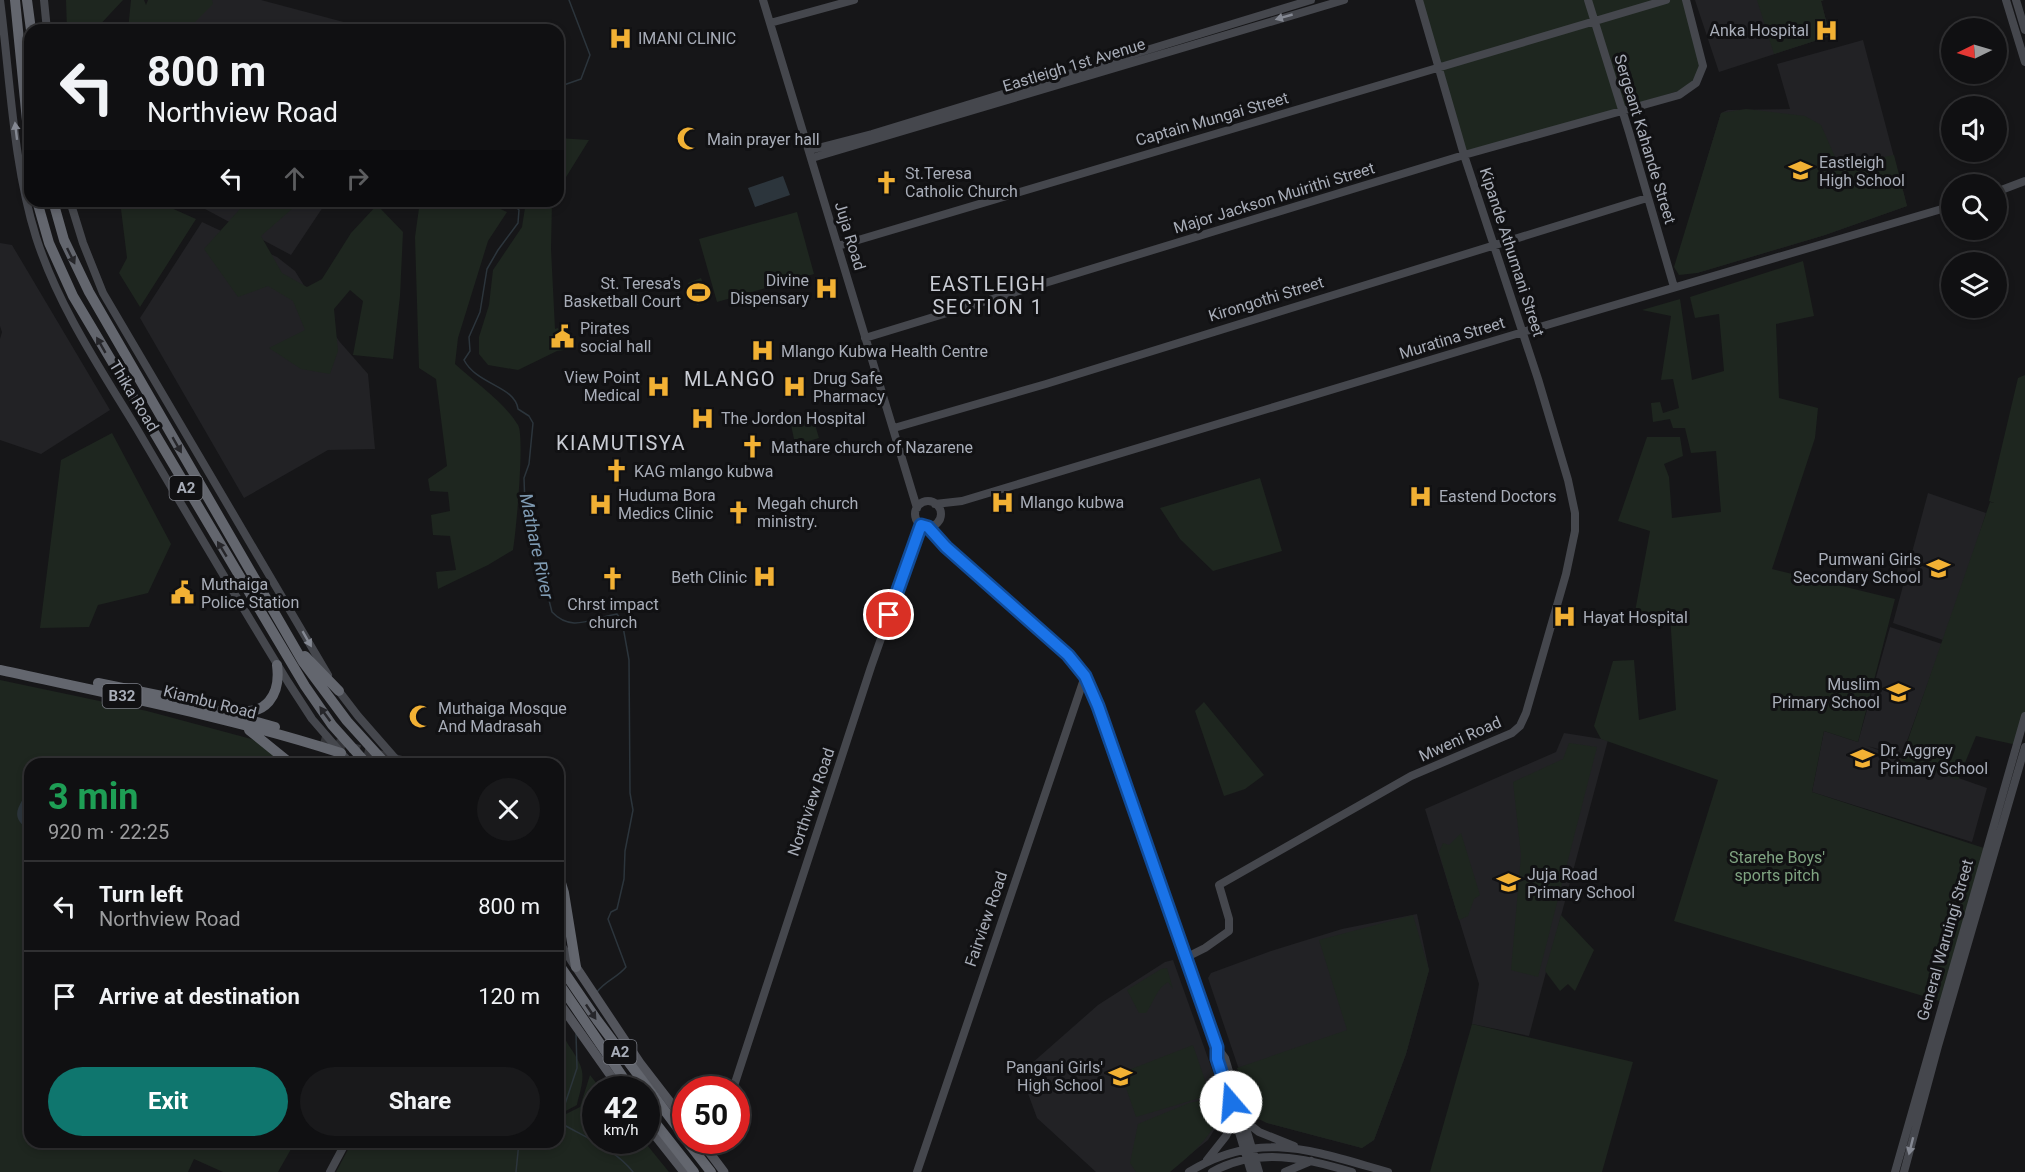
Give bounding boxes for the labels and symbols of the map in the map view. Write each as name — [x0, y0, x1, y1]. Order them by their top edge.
one-way arrow — [1275, 12, 1293, 22]
hospital icon: Anka Hospital — [1814, 17, 1840, 43]
north arrow — [1941, 18, 2007, 84]
place label: Anka Hospital — [1709, 21, 1809, 40]
hospital icon: IMANI CLINIC — [607, 25, 633, 51]
place label: IMANI CLINIC — [638, 29, 736, 48]
street label: Eastleigh 1st Avenue — [1000, 34, 1148, 96]
street label: Sergeant Kahande Street — [1610, 52, 1680, 226]
street label: Captain Mungai Street — [1133, 88, 1291, 150]
one-way arrow — [11, 121, 21, 140]
mosque icon: Main prayer hall — [676, 126, 702, 152]
place label: Main prayer hall — [707, 130, 820, 149]
place label: Eastleigh High School — [1819, 153, 1905, 190]
street label: Major Jackson Muirithi Street — [1171, 158, 1377, 238]
school or university icon: Eastleigh High School — [1788, 158, 1814, 184]
place label: St.Teresa Catholic Church — [905, 164, 1018, 201]
street label: Kipande Athumani Street — [1476, 165, 1548, 339]
church icon: St.Teresa Catholic Church — [874, 169, 900, 195]
street label: Juja Road — [831, 199, 869, 273]
one-way arrow — [67, 248, 76, 265]
place label: Divine Dispensary — [730, 271, 809, 308]
district label: EASTLEIGH SECTION 1 — [929, 272, 1047, 319]
street label: Kirongothi Street — [1206, 272, 1326, 326]
place label: St. Teresa's Basketball Court — [564, 274, 681, 311]
hospital icon: Divine Dispensary — [814, 276, 840, 302]
sports icon: St. Teresa's Basketball Court — [686, 279, 712, 305]
street label: Muratina Street — [1397, 313, 1507, 363]
place label: Pirates social hall — [580, 319, 652, 356]
public building icon: Pirates social hall — [549, 324, 575, 350]
one-way arrow — [96, 336, 106, 353]
hospital icon: Mlango Kubwa Health Centre — [750, 338, 776, 364]
place label: Mlango Kubwa Health Centre — [781, 342, 988, 361]
street label: Thika Road — [105, 357, 163, 435]
district label: MLANGO — [684, 367, 776, 391]
place label: View Point Medical — [564, 368, 640, 405]
place label: Drug Safe Pharmacy — [813, 369, 885, 406]
hospital icon: View Point Medical — [645, 373, 671, 399]
hospital icon: Drug Safe Pharmacy — [782, 374, 808, 400]
hospital icon: The Jordon Hospital — [690, 405, 716, 431]
place label: The Jordon Hospital — [721, 409, 866, 428]
district label: KIAMUTISYA — [556, 431, 686, 455]
church icon: Mathare church of Nazarene — [740, 434, 766, 460]
one-way arrow — [171, 437, 182, 453]
place label: Mathare church of Nazarene — [771, 438, 973, 457]
church icon: KAG mlango kubwa — [603, 458, 629, 484]
place label: KAG mlango kubwa — [634, 462, 773, 481]
road number: A2 — [170, 476, 202, 500]
hospital icon: Eastend Doctors — [1408, 483, 1434, 509]
place label: Huduma Bora Medics Clinic — [618, 486, 716, 523]
place label: Eastend Doctors — [1439, 487, 1556, 506]
hospital icon: Mlango kubwa — [989, 489, 1015, 515]
water label: Mathare River — [516, 491, 559, 602]
hospital icon: Huduma Bora Medics Clinic — [587, 491, 613, 517]
place label: Mlango kubwa — [1020, 493, 1124, 512]
place label: Megah church ministry. — [757, 494, 858, 531]
church icon: Megah church ministry. — [726, 499, 752, 525]
one-way arrow — [217, 541, 228, 557]
place label: Pumwani Girls Secondary School — [1793, 550, 1921, 587]
school or university icon: Pumwani Girls Secondary School — [1926, 555, 1952, 581]
hospital icon: Beth Clinic — [752, 564, 778, 590]
church icon: Chrst impact church — [600, 566, 626, 592]
place label: Beth Clinic — [671, 568, 747, 587]
place label: Muthaiga Police Station — [201, 575, 299, 612]
public building icon: Muthaiga Police Station — [170, 580, 196, 606]
pin — [863, 589, 914, 640]
place label: Chrst impact church — [567, 595, 659, 632]
hospital icon: Hayat Hospital — [1552, 604, 1578, 630]
place label: Hayat Hospital — [1583, 608, 1688, 627]
one-way arrow — [301, 631, 312, 647]
place label: Muslim Primary School — [1772, 675, 1880, 712]
school or university icon: Muslim Primary School — [1885, 680, 1911, 706]
street label: Kiambu Road — [162, 681, 258, 723]
road number: B32 — [102, 684, 142, 708]
place label: Muthaiga Mosque And Madrasah — [438, 699, 567, 736]
mosque icon: Muthaiga Mosque And Madrasah — [407, 704, 433, 730]
one-way arrow — [319, 707, 331, 723]
street label: Mweni Road — [1416, 712, 1504, 766]
place label: Dr. Aggrey Primary School — [1880, 741, 1988, 778]
street label: Northview Road — [784, 745, 838, 859]
school or university icon: Dr. Aggrey Primary School — [1849, 746, 1875, 772]
park label: Starehe Boys' sports pitch — [1729, 848, 1825, 885]
street label: General Waruingi Street — [1913, 857, 1977, 1023]
place label: Juja Road Primary School — [1527, 865, 1635, 902]
street label: Fairview Road — [961, 869, 1011, 969]
school or university icon: Juja Road Primary School — [1496, 870, 1522, 896]
one-way arrow — [585, 1003, 597, 1019]
road number: A2 — [604, 1040, 636, 1064]
place label: Pangani Girls' High School — [1006, 1058, 1103, 1095]
school or university icon: Pangani Girls' High School — [1108, 1063, 1134, 1089]
position arrow — [1199, 1070, 1263, 1134]
speed limit sign: 50 — [672, 1076, 750, 1154]
one-way arrow — [1905, 1137, 1915, 1155]

